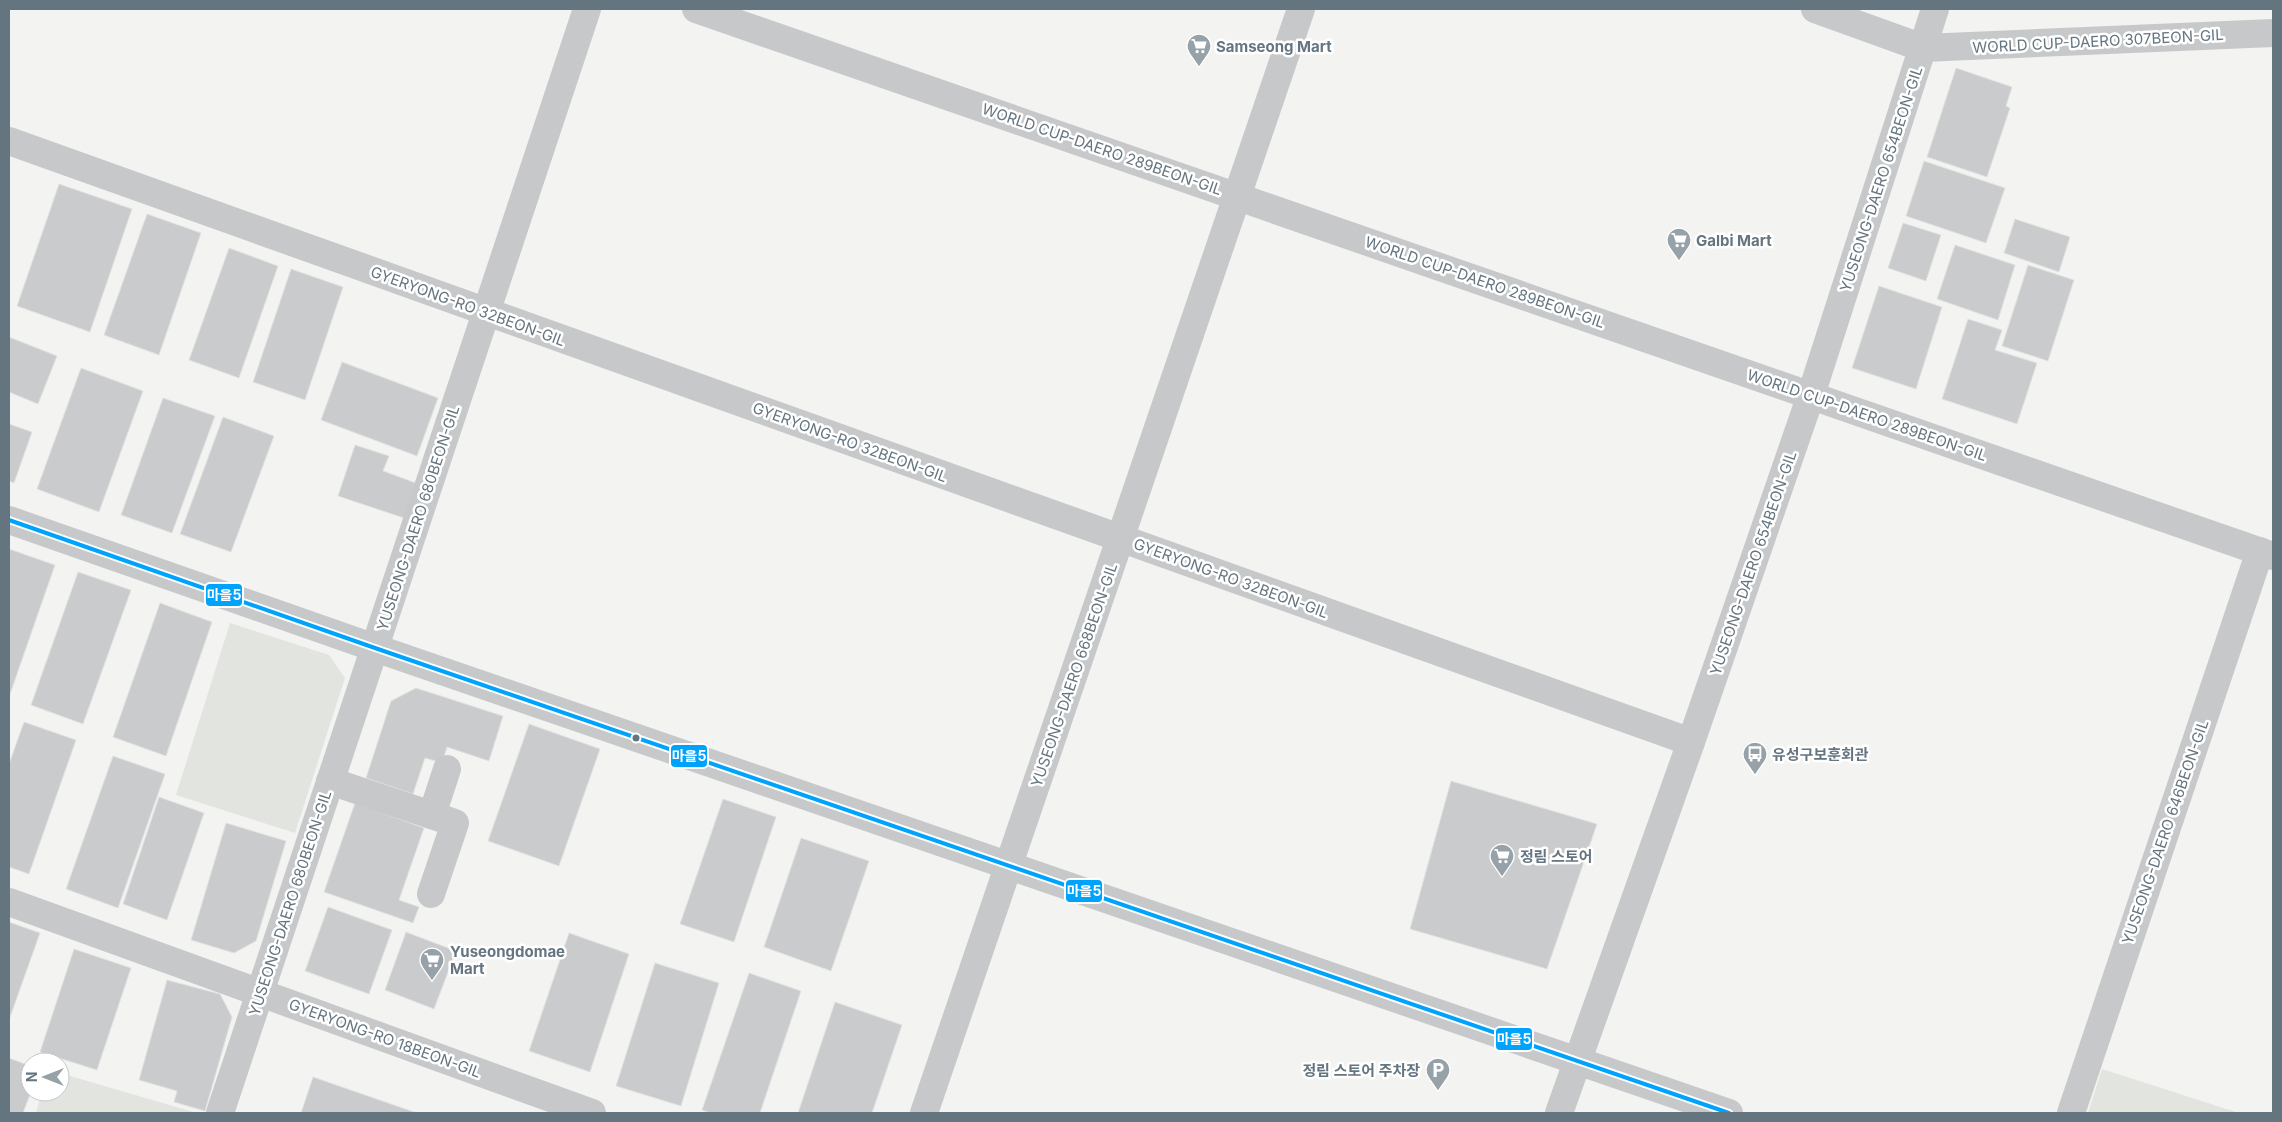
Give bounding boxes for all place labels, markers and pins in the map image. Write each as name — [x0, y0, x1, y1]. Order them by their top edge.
supermarket icon: Samseong Mart — [1186, 33, 1212, 67]
place label: Samseong Mart — [1216, 37, 1332, 56]
supermarket icon: Galbi Mart — [1666, 227, 1692, 261]
place label: Galbi Mart — [1696, 231, 1772, 250]
unlabelled marker — [631, 733, 641, 743]
bus stop icon: 유성구보훈회관 — [1742, 741, 1768, 775]
place label: 유성구보훈회관 — [1772, 745, 1869, 764]
supermarket icon: 정림 스토어 — [1489, 843, 1515, 877]
place label: 정림 스토어 — [1520, 847, 1593, 866]
place label: Yuseongdomae Mart — [450, 942, 565, 978]
supermarket icon: Yuseongdomae Mart — [419, 947, 445, 981]
parking icon: 정림 스토어 주차장 — [1425, 1057, 1451, 1091]
place label: 정림 스토어 주차장 — [1302, 1061, 1420, 1080]

